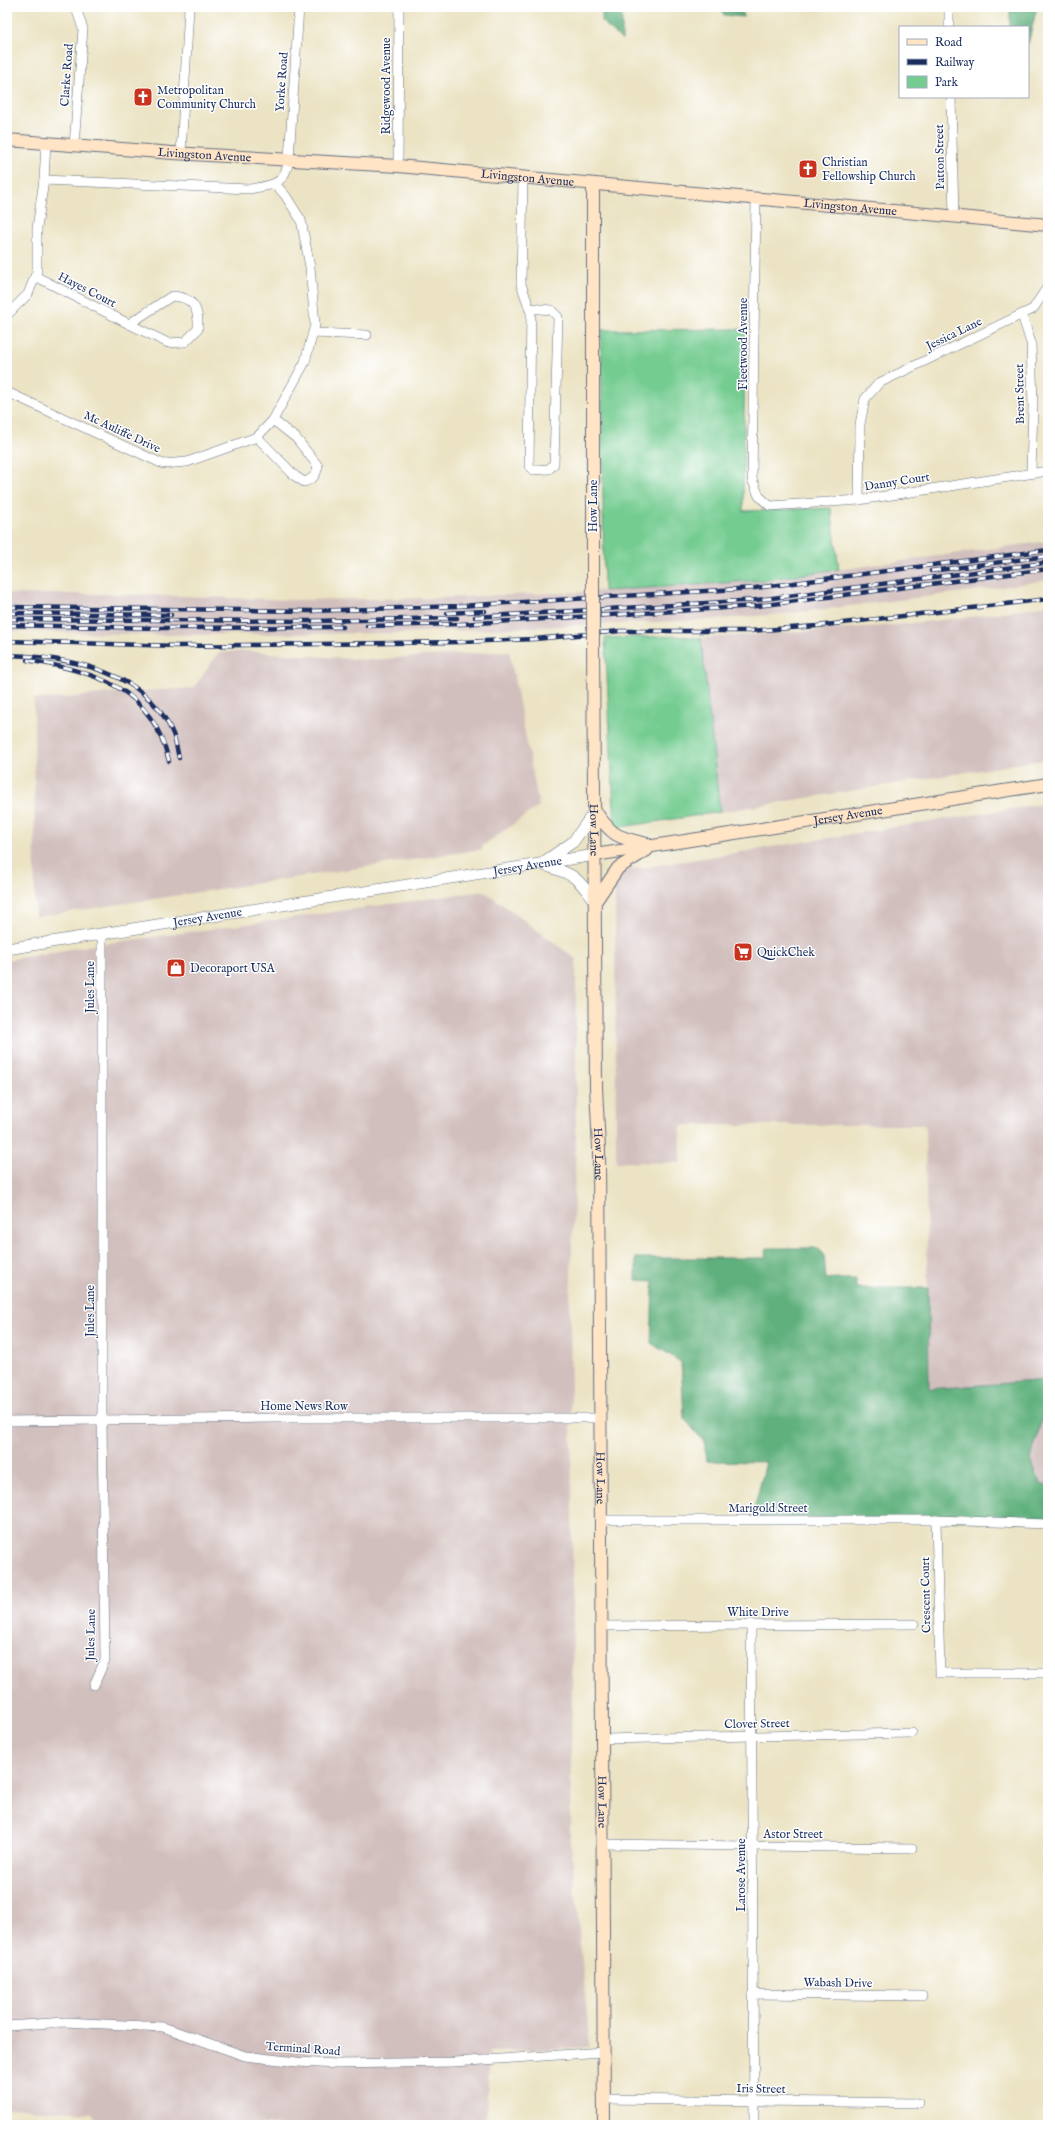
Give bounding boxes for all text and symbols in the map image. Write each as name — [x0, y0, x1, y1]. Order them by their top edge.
legend — [899, 26, 1029, 98]
text: Road — [935, 35, 963, 50]
street label: Ridgewood Avenue — [379, 37, 394, 135]
street label: Clarke Road — [57, 42, 77, 107]
street label: Yorke Road — [272, 51, 292, 112]
text: Railway — [935, 55, 974, 70]
text: Park — [935, 75, 958, 90]
place label: Metropolitan Community Church — [157, 83, 257, 112]
church icon: Metropolitan Community Church — [132, 86, 154, 108]
street label: Patton Street — [932, 124, 948, 190]
street label: Livingston Avenue — [157, 144, 252, 165]
place label: Christian Fellowship Church — [822, 155, 916, 185]
church icon: Christian Fellowship Church — [797, 158, 819, 180]
street label: Livingston Avenue — [480, 166, 575, 190]
street label: Livingston Avenue — [803, 195, 898, 219]
street label: Hayes Court — [55, 269, 119, 311]
street label: Fleetwood Avenue — [736, 297, 751, 390]
street label: Jessica Lane — [922, 314, 985, 356]
street label: Brent Street — [1012, 363, 1028, 425]
street label: Mc Auliffe Drive — [81, 408, 163, 457]
street label: Danny Court — [863, 469, 931, 495]
street label: How Lane — [586, 479, 601, 532]
street label: Jersey Avenue — [810, 802, 884, 829]
street label: How Lane — [587, 804, 602, 857]
street label: Jersey Avenue — [490, 853, 563, 880]
street label: Jersey Avenue — [170, 904, 243, 931]
supermarket icon: QuickChek — [732, 941, 754, 963]
place label: QuickChek — [757, 945, 815, 960]
shop icon: Decoraport USA — [165, 957, 187, 979]
street label: Jules Lane — [83, 961, 99, 1015]
place label: Decoraport USA — [190, 961, 276, 977]
street label: How Lane — [590, 1127, 607, 1181]
street label: Jules Lane — [83, 1285, 99, 1339]
street label: Home News Row — [260, 1399, 349, 1414]
street label: How Lane — [593, 1452, 608, 1505]
street label: Marigold Street — [728, 1501, 808, 1516]
street label: Crescent Court — [918, 1557, 934, 1633]
street label: White Drive — [727, 1605, 789, 1620]
street label: Jules Lane — [83, 1608, 100, 1663]
street label: Clover Street — [724, 1716, 790, 1732]
street label: How Lane — [595, 1776, 610, 1829]
street label: Astor Street — [762, 1827, 823, 1842]
street label: Larose Avenue — [734, 1838, 749, 1912]
street label: Wabash Drive — [804, 1975, 873, 1991]
street label: Terminal Road — [265, 2039, 341, 2059]
street label: Iris Street — [736, 2081, 786, 2097]

